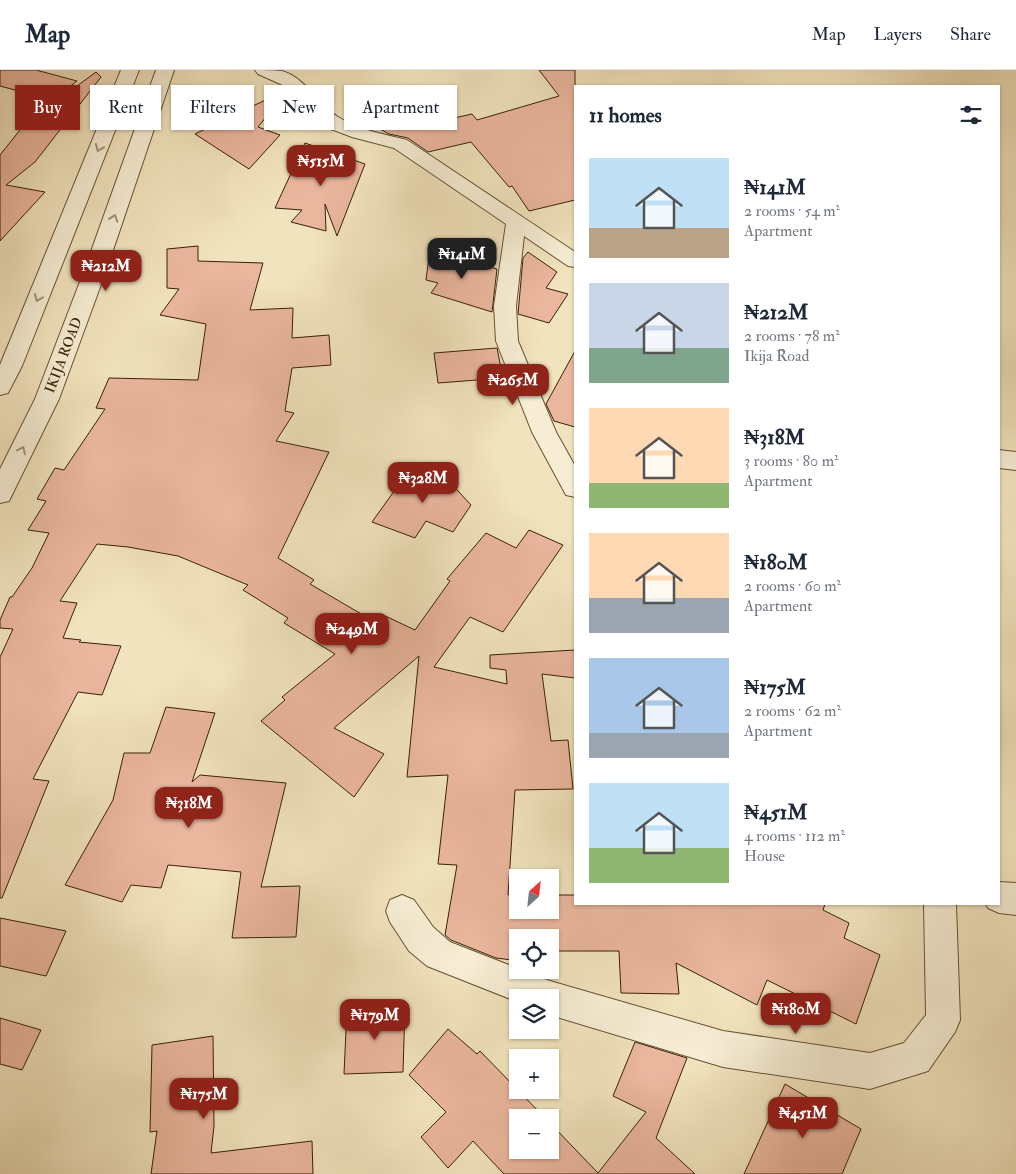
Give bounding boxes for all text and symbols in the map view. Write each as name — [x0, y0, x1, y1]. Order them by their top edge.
text: Map — [25, 19, 70, 50]
text: Map — [812, 23, 846, 46]
text: Layers — [874, 23, 922, 46]
text: Share — [950, 23, 991, 46]
chip: Buy — [15, 85, 80, 130]
chip: Rent — [90, 85, 161, 130]
chip: Filters — [171, 85, 254, 130]
chip: New — [264, 85, 334, 130]
chip: Apartment — [344, 85, 457, 130]
icon: filters — [957, 101, 985, 129]
text: 11 homes — [589, 102, 662, 129]
one-way arrow — [94, 143, 104, 151]
pin: ₦515M — [286, 144, 356, 187]
text: ₦515M — [298, 151, 344, 171]
text: ₦141M — [744, 174, 806, 201]
icon: home — [629, 178, 689, 238]
text: 2 rooms · 54 m² — [744, 201, 840, 221]
one-way arrow — [108, 214, 118, 223]
text: Apartment — [744, 221, 812, 241]
pin: ₦141M — [427, 238, 497, 280]
text: ₦141M — [438, 244, 486, 264]
pin: ₦212M — [71, 250, 141, 292]
text: ₦212M — [82, 256, 130, 276]
one-way arrow — [34, 293, 44, 302]
text: ₦212M — [744, 299, 808, 326]
icon: home — [629, 303, 689, 363]
street label: IKIJA ROAD — [41, 315, 86, 395]
text: 2 rooms · 78 m² — [744, 326, 840, 346]
text: Ikija Road — [744, 346, 809, 366]
pin: ₦265M — [478, 364, 548, 406]
text: ₦265M — [488, 370, 538, 390]
text: ₦318M — [744, 424, 805, 451]
icon: home — [629, 428, 689, 488]
one-way arrow — [15, 446, 26, 455]
text: 3 rooms · 80 m² — [744, 451, 839, 471]
pin: ₦328M — [388, 462, 458, 504]
text: ₦328M — [399, 468, 447, 488]
text: Apartment — [744, 471, 812, 491]
text: ₦180M — [744, 549, 808, 576]
icon: home — [629, 553, 689, 613]
text: 2 rooms · 60 m² — [744, 576, 841, 596]
text: Apartment — [744, 596, 812, 616]
pin: ₦249M — [317, 612, 387, 655]
text: ₦249M — [326, 619, 378, 639]
text: ₦175M — [744, 674, 806, 701]
icon: home — [629, 678, 689, 738]
text: 2 rooms · 62 m² — [744, 701, 841, 721]
text: Apartment — [744, 721, 812, 741]
pin: ₦318M — [154, 786, 224, 829]
text: ₦318M — [166, 793, 212, 813]
text: ₦451M — [744, 799, 808, 826]
icon: home — [629, 803, 689, 863]
text: 4 rooms · 112 m² — [744, 826, 845, 846]
text: House — [744, 846, 785, 866]
north arrow — [509, 869, 559, 919]
map controls — [509, 869, 559, 1159]
button: locate — [509, 929, 559, 979]
button: layers — [509, 989, 559, 1039]
pin: ₦180M — [761, 992, 831, 1035]
pin: ₦179M — [340, 998, 410, 1041]
text: ₦180M — [772, 999, 820, 1019]
text: ₦179M — [351, 1005, 399, 1025]
button: + — [509, 1049, 559, 1099]
pin: ₦175M — [169, 1078, 239, 1120]
text: ₦175M — [180, 1084, 228, 1104]
pin: ₦451M — [768, 1096, 838, 1139]
text: ₦451M — [779, 1103, 827, 1123]
button: − — [509, 1109, 559, 1159]

